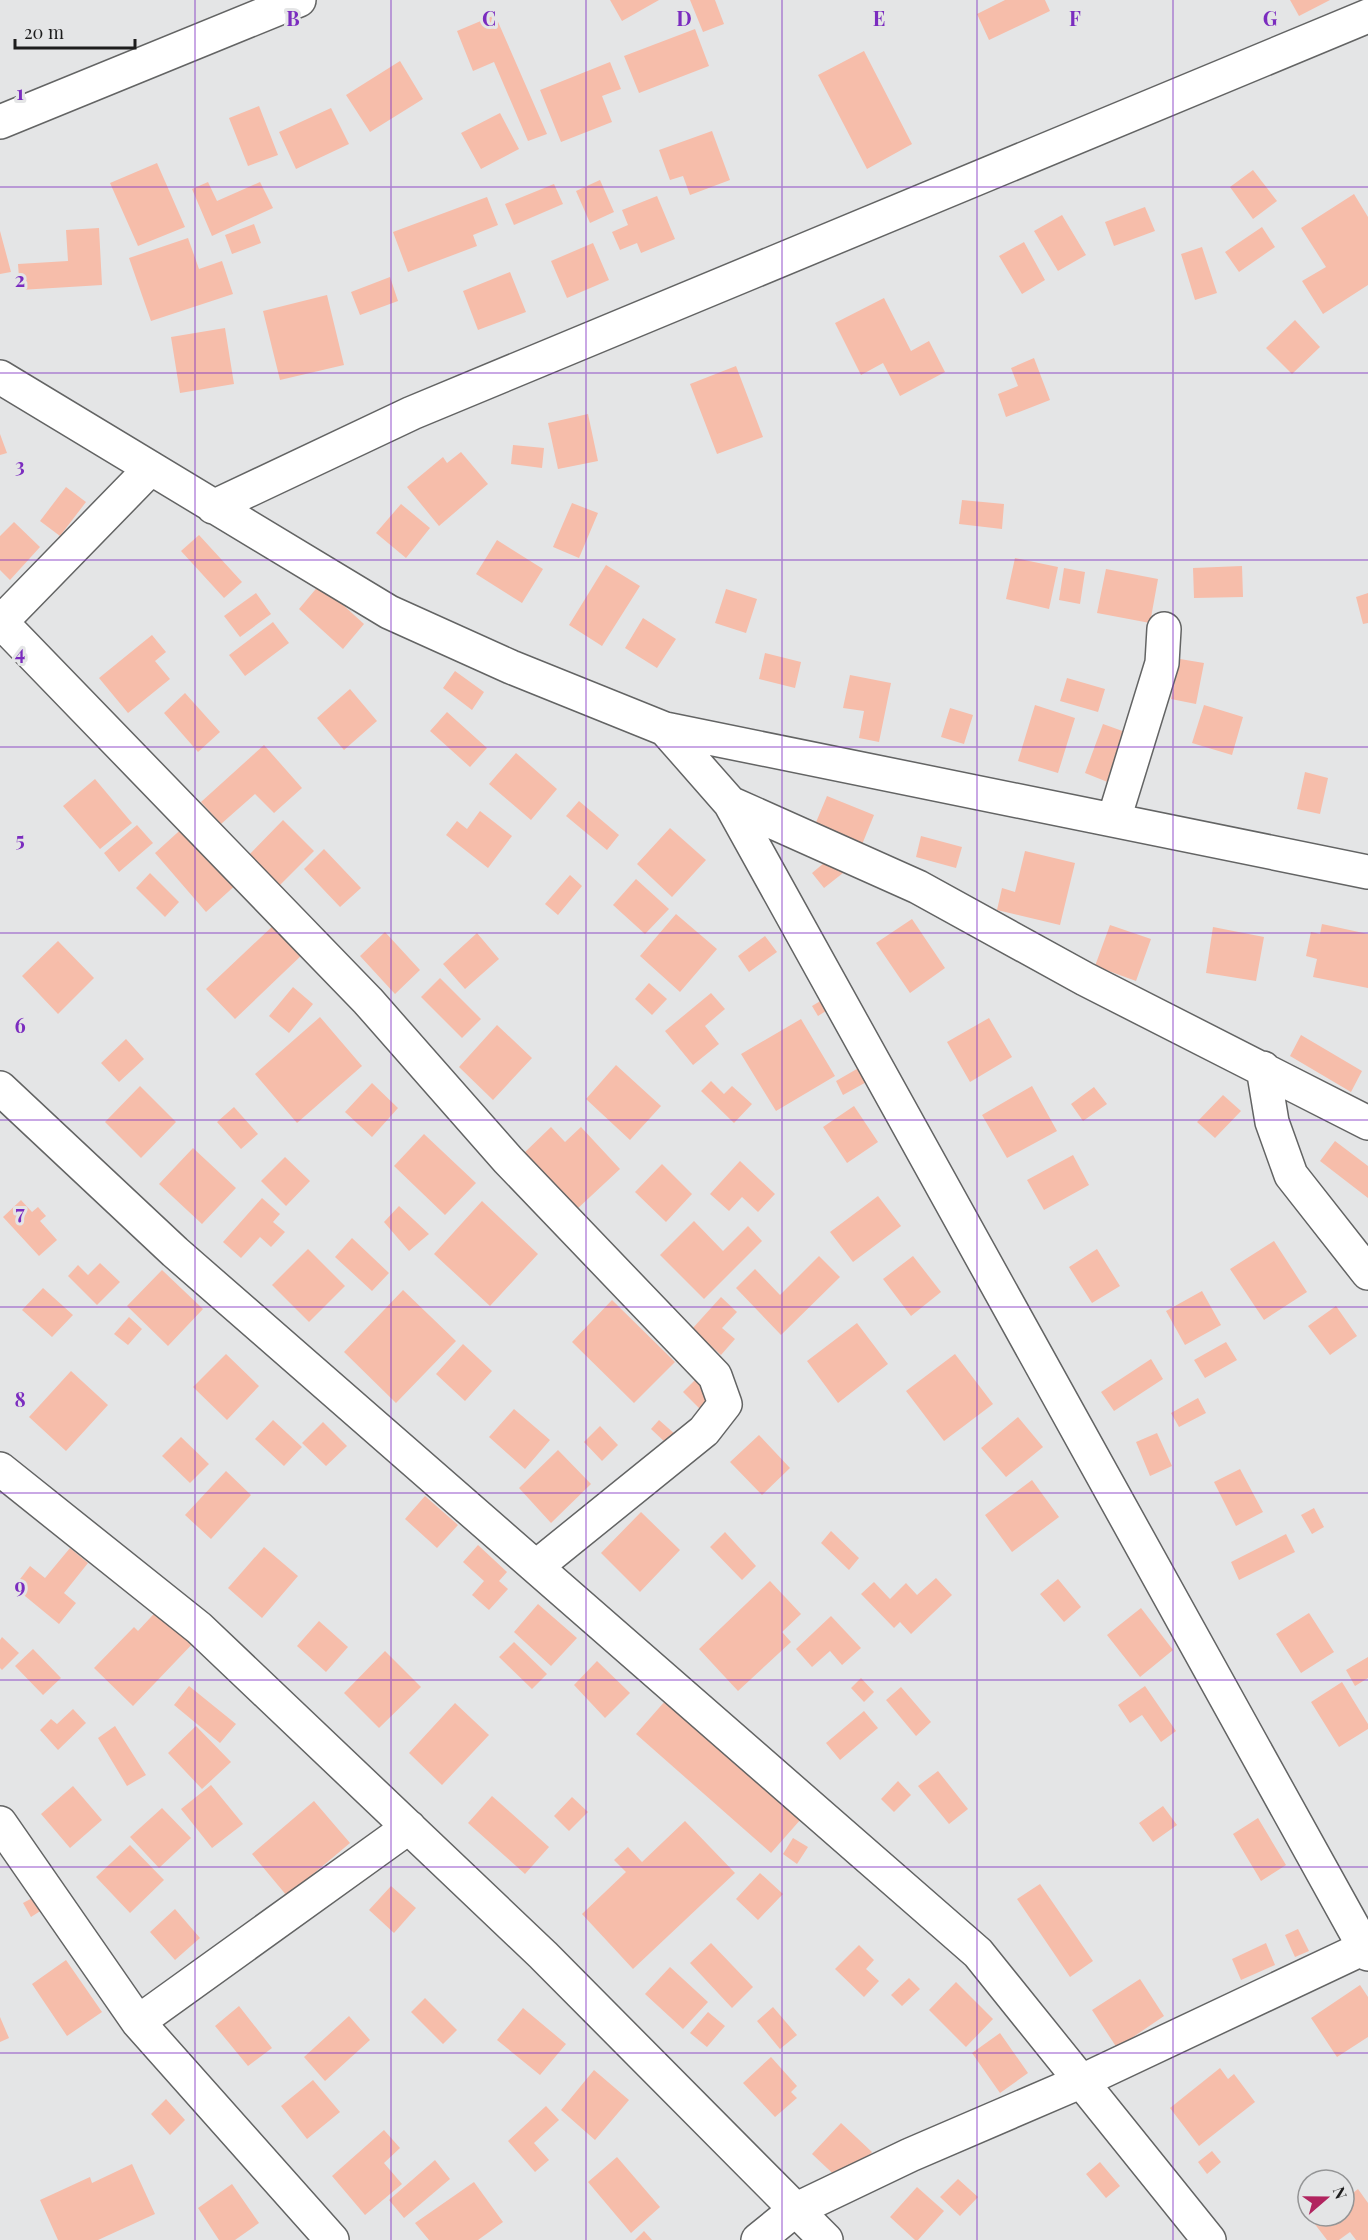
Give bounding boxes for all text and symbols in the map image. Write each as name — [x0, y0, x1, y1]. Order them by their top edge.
text: B — [286, 4, 300, 31]
text: C — [482, 4, 496, 31]
text: D — [676, 4, 692, 31]
text: E — [873, 4, 885, 31]
text: F — [1069, 4, 1081, 31]
text: G — [1263, 4, 1278, 31]
scale bar — [15, 12, 135, 50]
text: 20 m — [24, 20, 64, 44]
text: 1 — [16, 78, 24, 105]
text: 2 — [15, 265, 25, 292]
text: 3 — [15, 451, 25, 478]
text: 4 — [15, 638, 25, 665]
text: 5 — [15, 825, 25, 852]
text: 6 — [14, 1011, 26, 1038]
text: 7 — [15, 1198, 25, 1225]
text: 8 — [14, 1385, 26, 1412]
text: 9 — [14, 1571, 26, 1598]
north arrow — [1296, 2168, 1356, 2228]
text: N — [1329, 2184, 1353, 2202]

